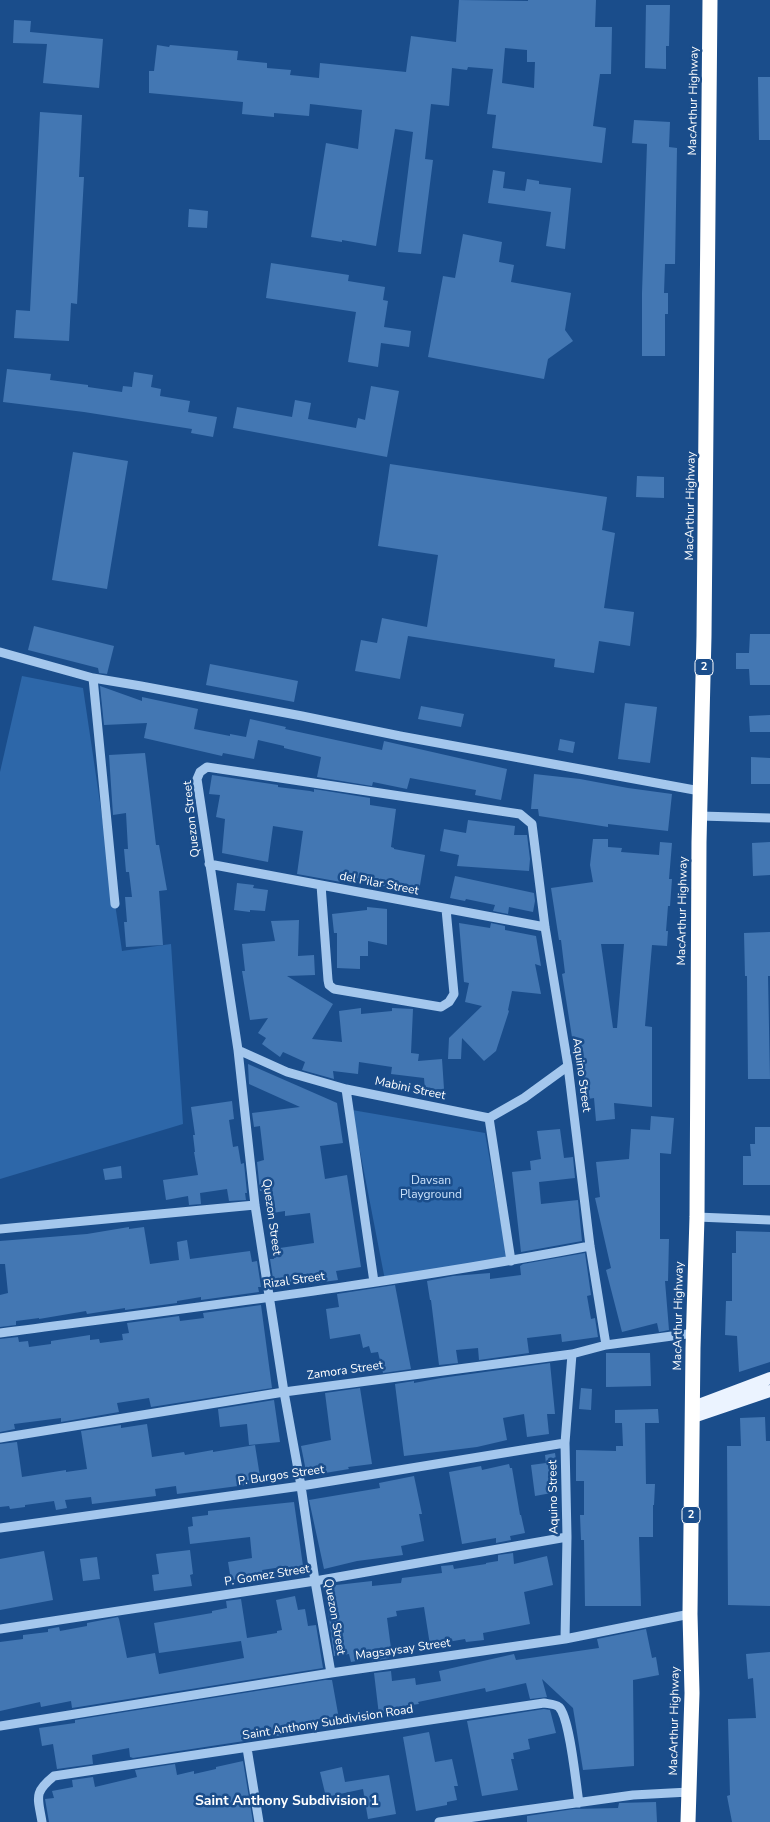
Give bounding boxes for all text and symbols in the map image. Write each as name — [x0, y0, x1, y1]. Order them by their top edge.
street label: MacArthur Highway — [686, 46, 702, 156]
street label: MacArthur Highway — [683, 451, 699, 561]
road number: 2 — [695, 659, 713, 676]
street label: Quezon Street — [181, 780, 203, 858]
street label: MacArthur Highway — [675, 856, 691, 966]
street label: del Pilar Street — [338, 869, 420, 899]
street label: Aquino Street — [569, 1037, 593, 1113]
street label: Mabini Street — [373, 1074, 447, 1104]
park label: Davsan Playground — [400, 1174, 462, 1202]
street label: Quezon Street — [259, 1178, 283, 1256]
street label: MacArthur Highway — [671, 1261, 687, 1371]
street label: Rizal Street — [262, 1270, 326, 1292]
street label: Zamora Street — [306, 1359, 384, 1383]
street label: Aquino Street — [546, 1460, 562, 1534]
street label: P. Burgos Street — [237, 1463, 325, 1489]
road number: 2 — [682, 1506, 700, 1524]
street label: P. Gomez Street — [223, 1562, 311, 1590]
street label: Quezon Street — [320, 1578, 348, 1656]
street label: Magsaysay Street — [355, 1636, 451, 1664]
street label: MacArthur Highway — [667, 1666, 683, 1776]
street label: Saint Anthony Subdivision Road — [242, 1702, 414, 1744]
district label: Saint Anthony Subdivision 1 — [195, 1794, 379, 1810]

